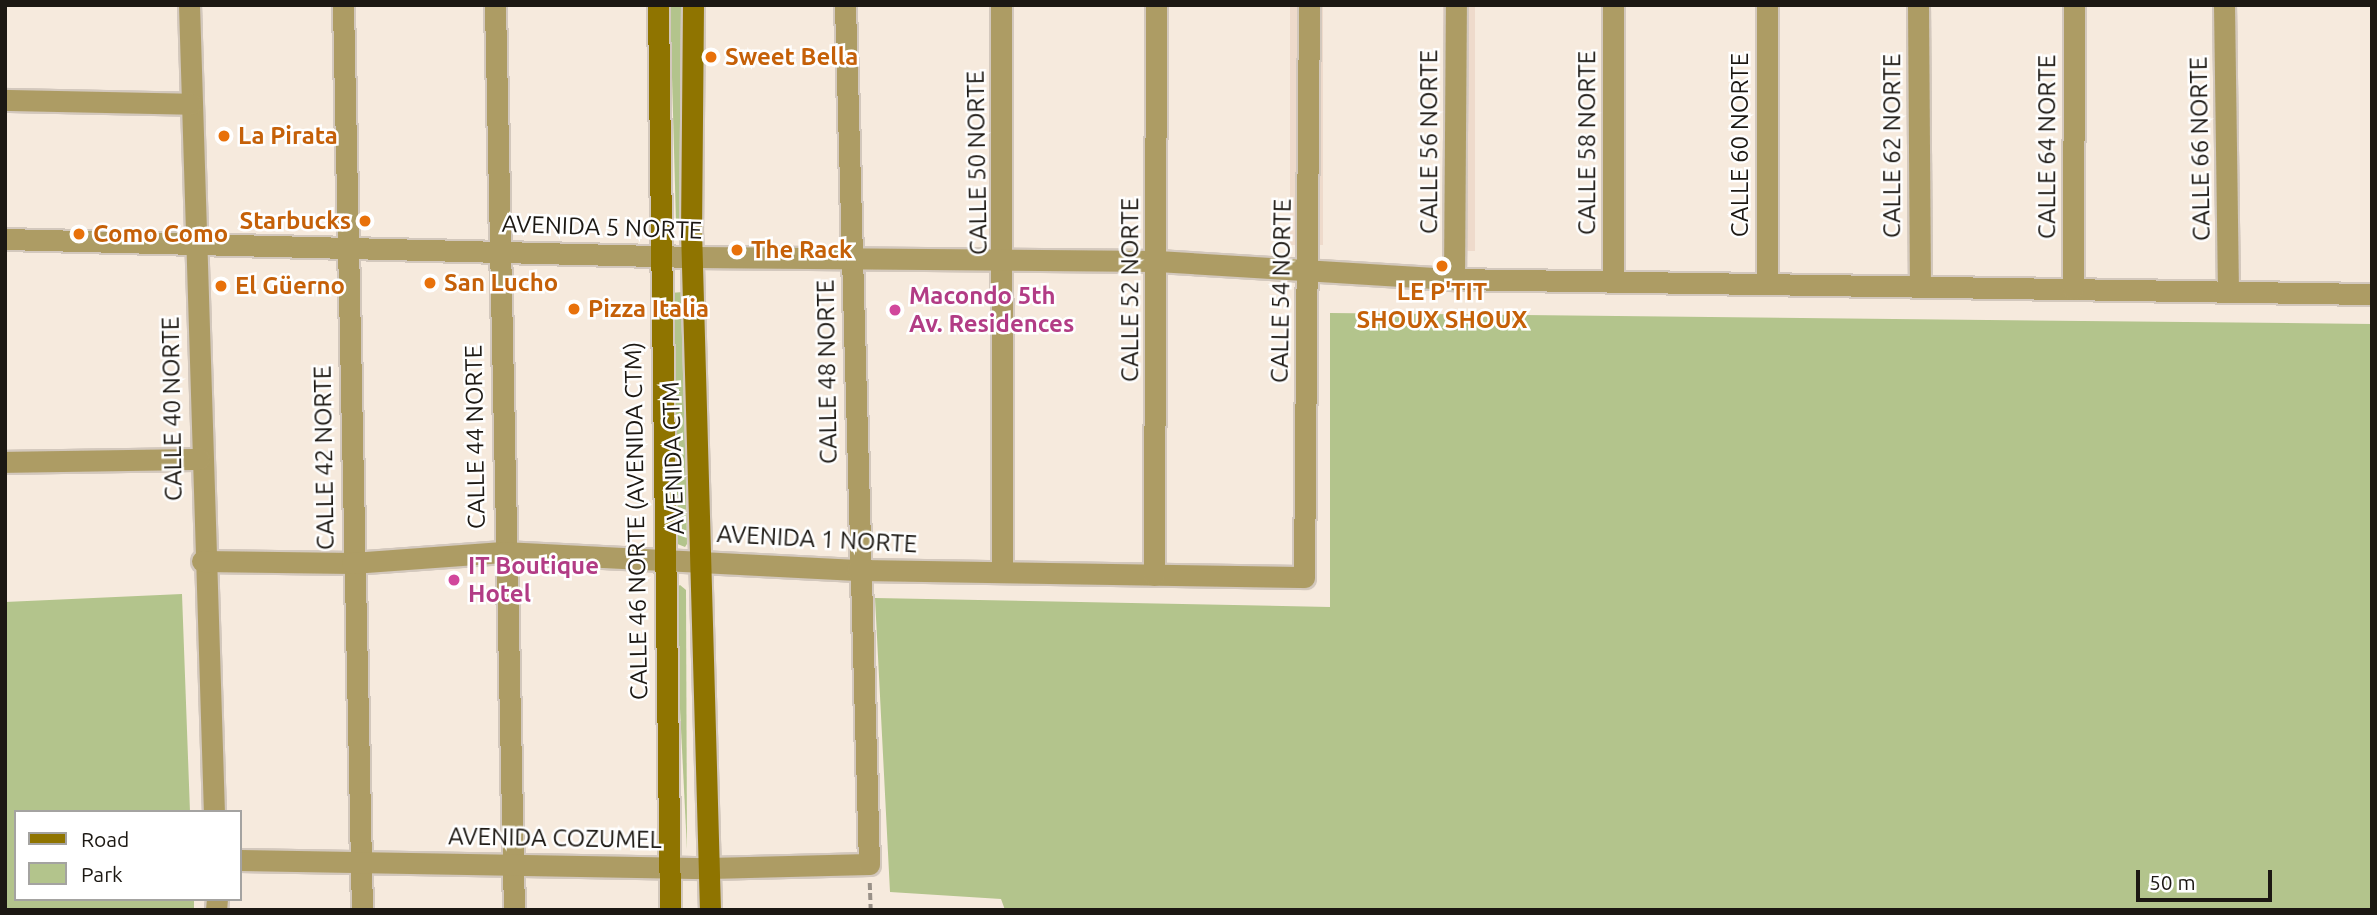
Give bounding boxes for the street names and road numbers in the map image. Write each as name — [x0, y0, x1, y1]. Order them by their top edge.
street label: CALLE 56 NORTE — [1415, 50, 1443, 234]
street label: CALLE 58 NORTE — [1573, 51, 1601, 235]
street label: CALLE 60 NORTE — [1726, 53, 1754, 237]
street label: CALLE 62 NORTE — [1878, 54, 1906, 238]
street label: CALLE 64 NORTE — [2033, 55, 2061, 239]
street label: CALLE 66 NORTE — [2184, 57, 2216, 241]
street label: CALLE 50 NORTE — [961, 71, 993, 255]
street label: CALLE 52 NORTE — [1116, 198, 1144, 382]
street label: CALLE 54 NORTE — [1265, 199, 1297, 383]
street label: AVENIDA 5 NORTE — [501, 209, 703, 245]
street label: CALLE 48 NORTE — [811, 280, 843, 464]
street label: CALLE 40 NORTE — [156, 317, 188, 501]
street label: CALLE 46 NORTE (AVENIDA CTM) — [618, 342, 654, 700]
street label: CALLE 44 NORTE — [459, 345, 491, 529]
street label: CALLE 42 NORTE — [308, 366, 340, 550]
street label: AVENIDA CTM — [656, 381, 690, 535]
street label: AVENIDA 1 NORTE — [716, 519, 918, 559]
street label: AVENIDA COZUMEL — [448, 822, 662, 854]

